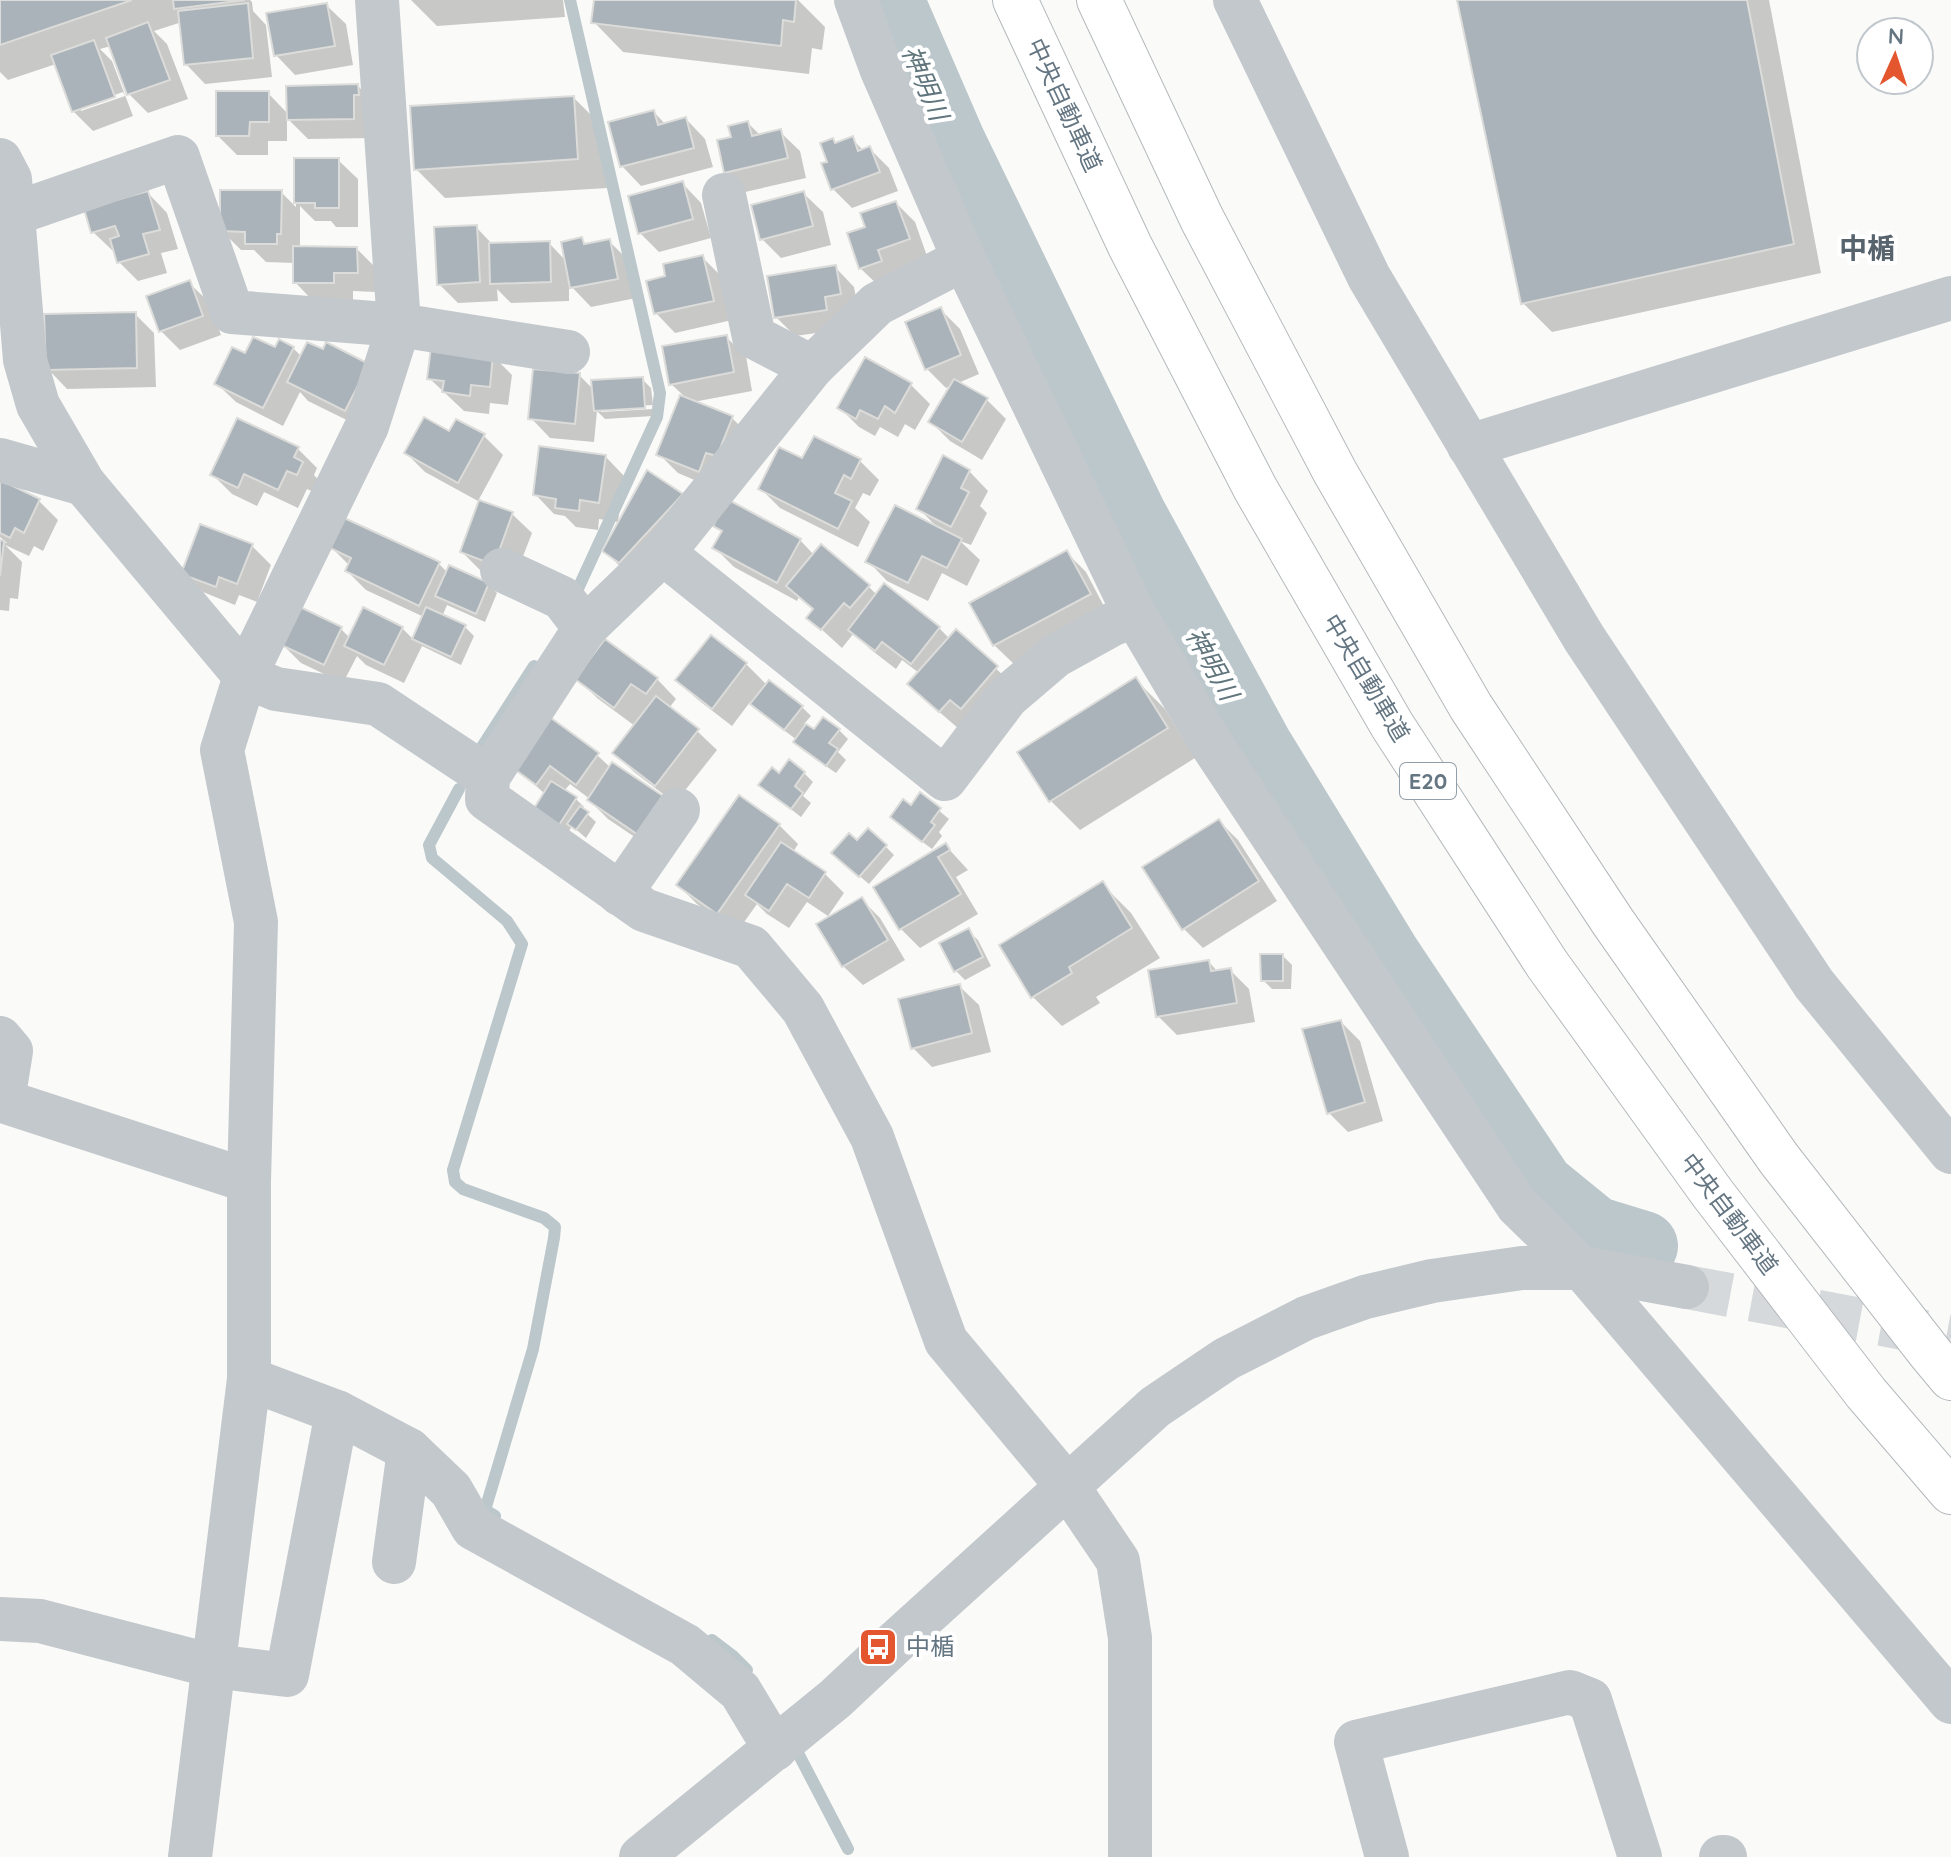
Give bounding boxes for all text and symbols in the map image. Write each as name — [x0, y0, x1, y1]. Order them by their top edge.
north arrow — [1855, 16, 1935, 96]
text: N — [1887, 22, 1905, 50]
street label: 中央自動車道 — [1021, 33, 1109, 176]
water label: 神明川 — [895, 40, 957, 128]
district label: 中楯 — [1839, 230, 1895, 265]
street label: 中央自動車道 — [1317, 608, 1417, 747]
water label: 神明川 — [1179, 622, 1247, 708]
road number: E20 — [1400, 763, 1456, 799]
street label: 中央自動車道 — [1674, 1147, 1785, 1280]
bus stop icon: 中楯 — [857, 1626, 899, 1668]
place label: 中楯 — [906, 1631, 954, 1661]

